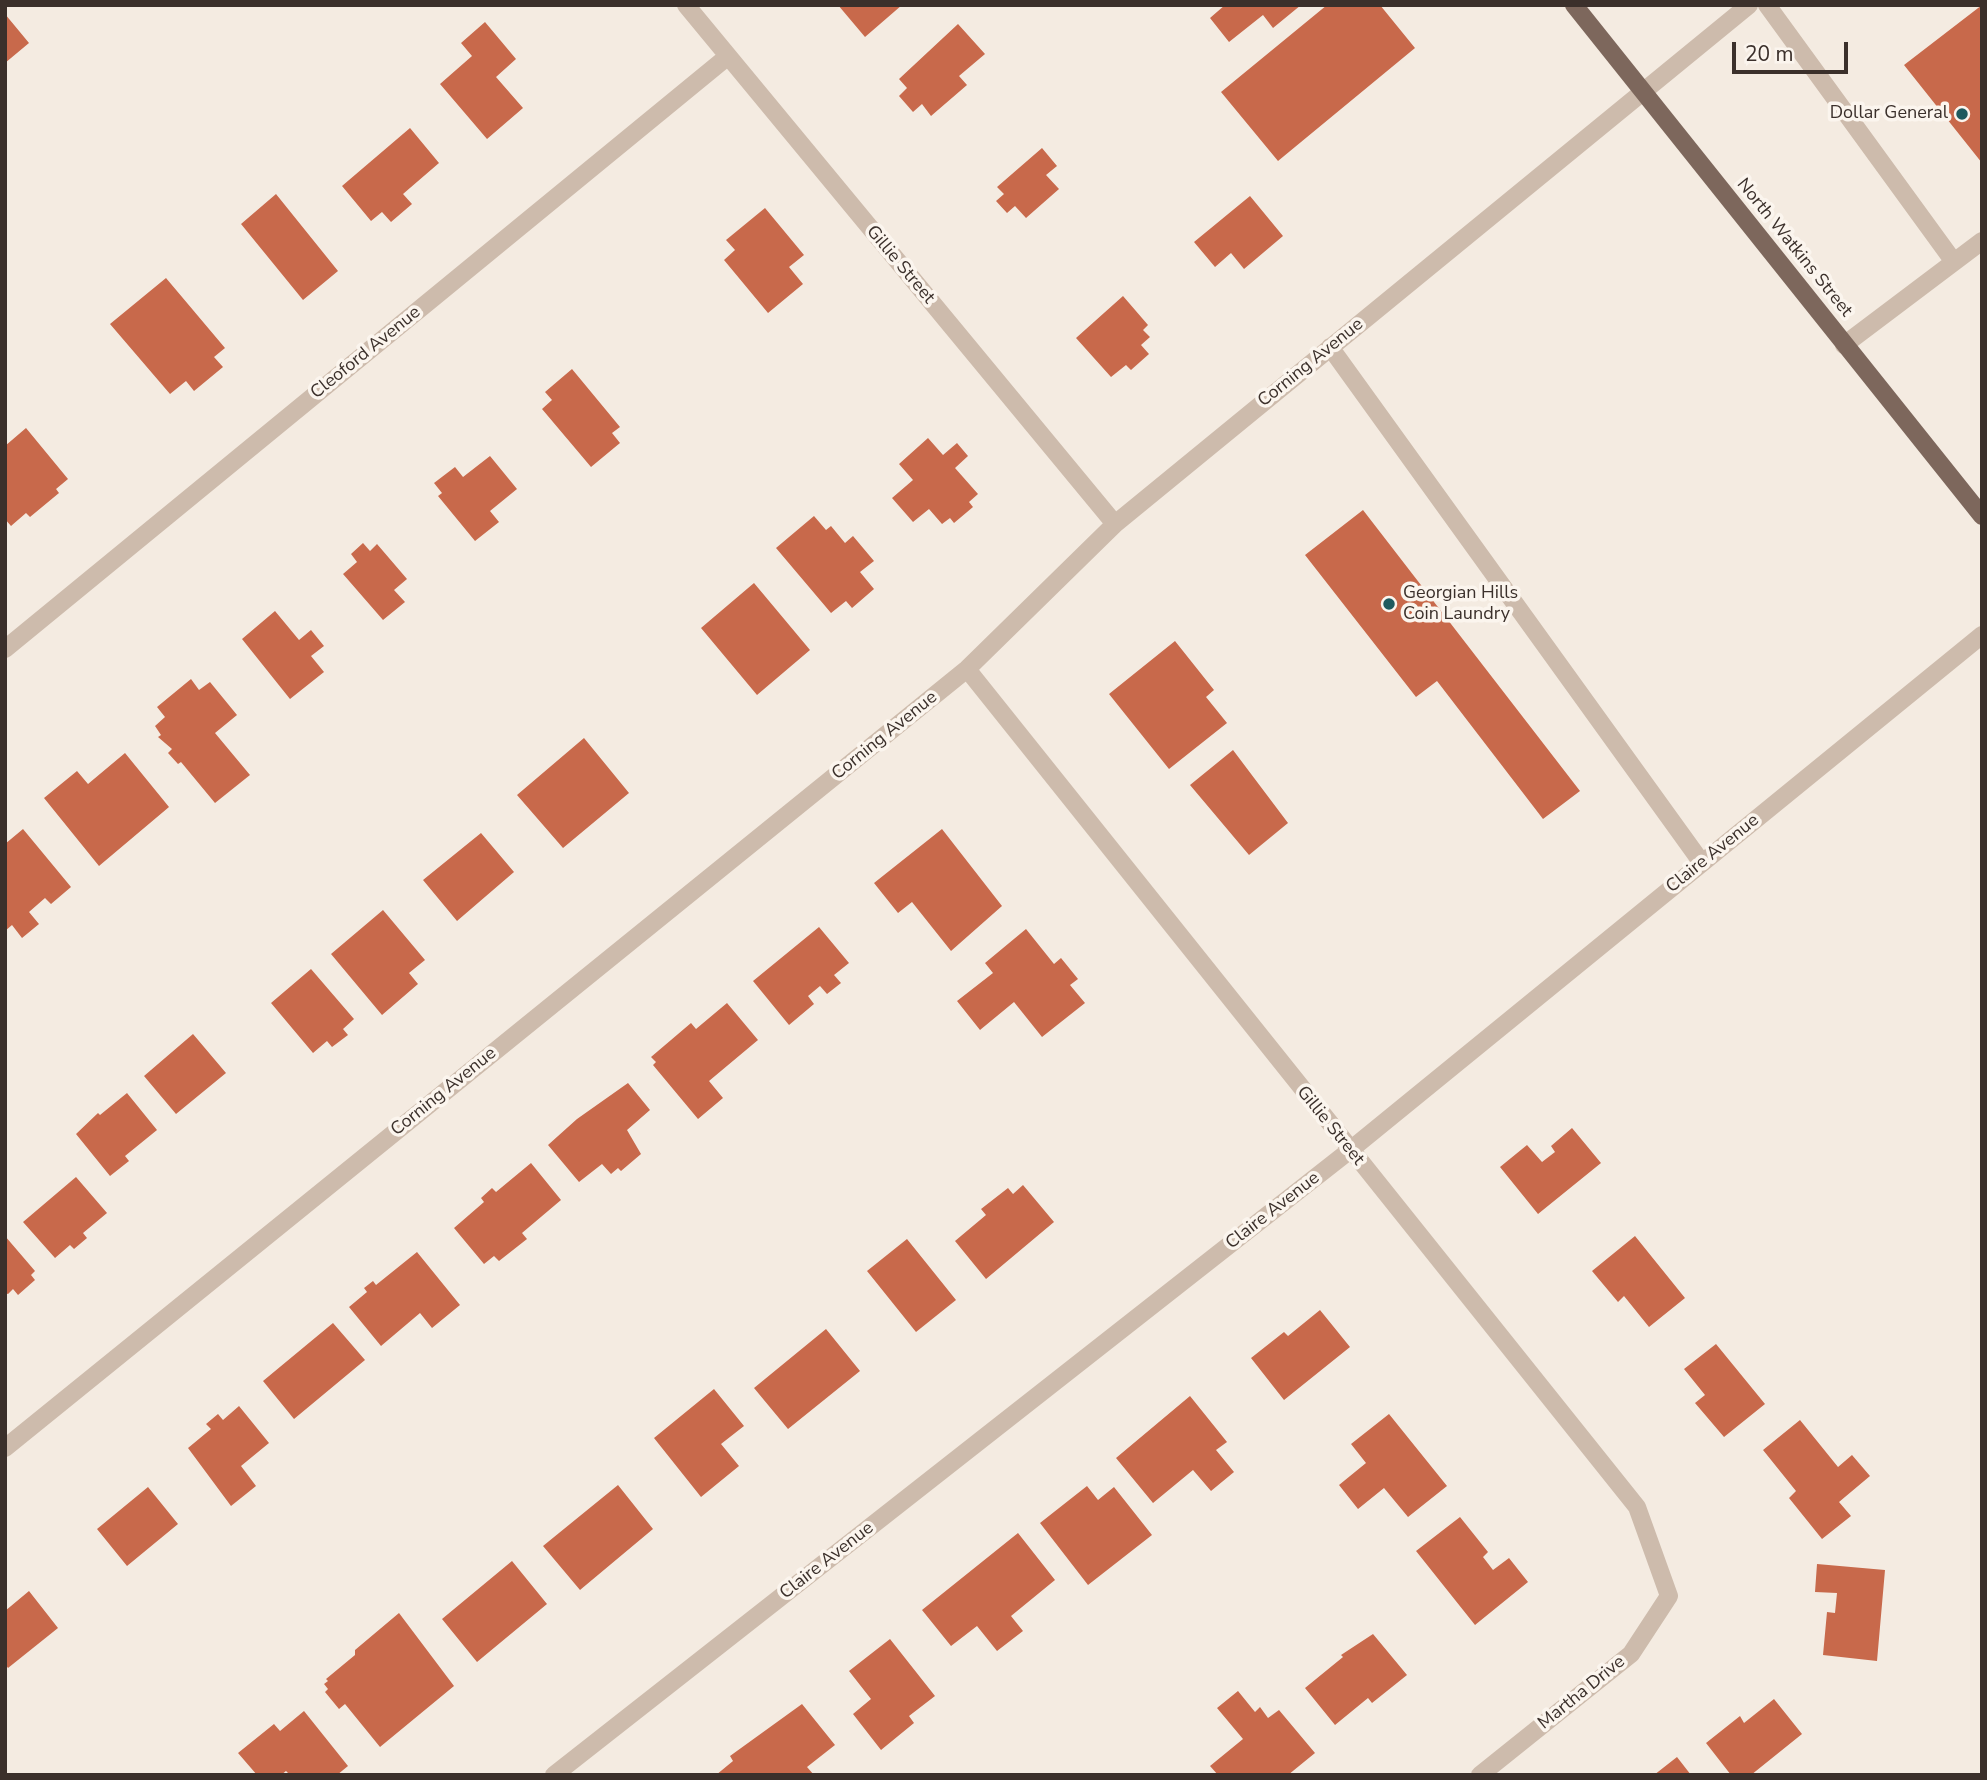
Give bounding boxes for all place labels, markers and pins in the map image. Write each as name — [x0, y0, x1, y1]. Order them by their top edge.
place label: Dollar General — [1830, 103, 1948, 125]
marker: Dollar General — [1954, 106, 1970, 122]
place label: Georgian Hills Coin Laundry — [1403, 583, 1518, 626]
marker: Georgian Hills Coin Laundry — [1381, 596, 1397, 612]

